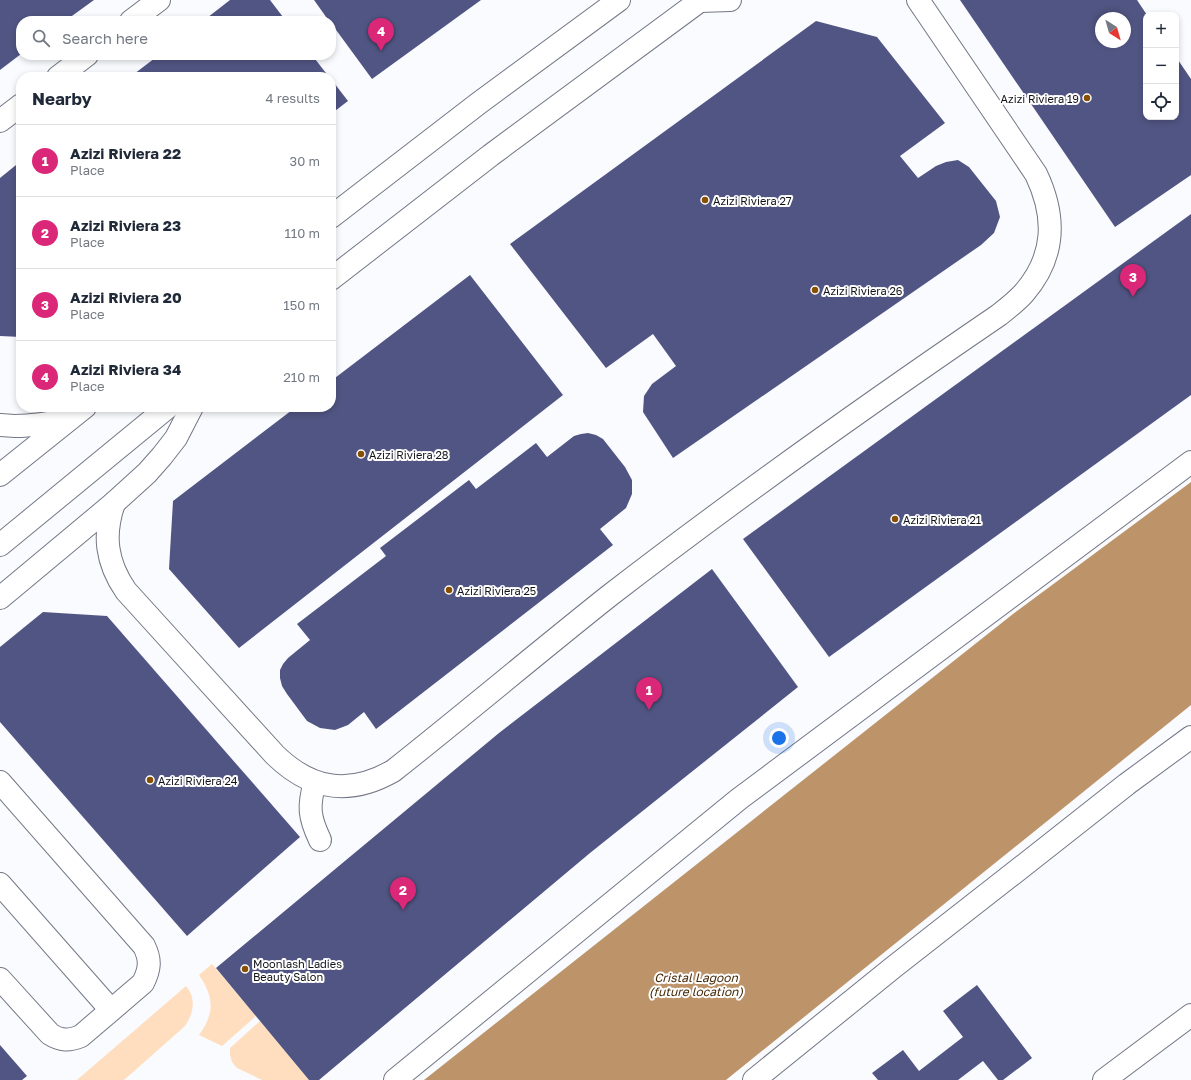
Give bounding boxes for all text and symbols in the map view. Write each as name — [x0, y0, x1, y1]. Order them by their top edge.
north arrow — [1095, 12, 1131, 48]
map controls — [1143, 12, 1179, 120]
button: + — [1143, 12, 1179, 48]
search box — [16, 16, 336, 60]
pin: 4 — [368, 18, 394, 51]
icon: search — [30, 27, 52, 49]
text: Search here — [62, 29, 148, 47]
button: − — [1143, 48, 1179, 84]
button: locate — [1143, 84, 1179, 120]
text: Nearby — [32, 88, 92, 109]
text: 4 results — [266, 90, 320, 106]
place label: Azizi Riviera 19 — [1001, 92, 1079, 105]
marker: Azizi Riviera 19 — [1082, 93, 1092, 103]
text: Azizi Riviera 22 — [70, 144, 181, 162]
text: 1 — [42, 153, 48, 169]
text: 30 m — [290, 153, 320, 169]
text: Place — [70, 162, 105, 178]
place label: Azizi Riviera 27 — [713, 194, 792, 207]
marker: Azizi Riviera 27 — [700, 195, 710, 205]
text: Azizi Riviera 23 — [70, 216, 181, 234]
text: 2 — [41, 225, 49, 241]
text: 110 m — [285, 225, 320, 241]
text: Place — [70, 234, 105, 250]
pin: 3 — [1120, 264, 1146, 297]
place label: Azizi Riviera 26 — [823, 284, 903, 297]
marker: Azizi Riviera 26 — [810, 285, 820, 295]
text: Azizi Riviera 20 — [70, 288, 182, 306]
text: 3 — [41, 297, 49, 313]
text: 150 m — [283, 297, 320, 313]
text: Place — [70, 306, 105, 322]
text: Azizi Riviera 34 — [70, 360, 181, 378]
text: 4 — [41, 369, 49, 385]
text: 210 m — [283, 369, 320, 385]
text: Place — [70, 378, 105, 394]
place label: Azizi Riviera 28 — [369, 448, 449, 461]
marker: Azizi Riviera 28 — [356, 449, 366, 459]
place label: Azizi Riviera 21 — [903, 513, 981, 526]
marker: Azizi Riviera 21 — [890, 514, 900, 524]
place label: Azizi Riviera 25 — [457, 584, 536, 597]
marker: Azizi Riviera 25 — [444, 585, 454, 595]
pin: 1 — [636, 677, 662, 710]
your location — [769, 728, 789, 748]
place label: Azizi Riviera 24 — [158, 774, 238, 787]
marker: Azizi Riviera 24 — [145, 775, 155, 785]
pin: 2 — [390, 877, 416, 910]
place label: Moonlash Ladies Beauty Salon — [253, 957, 342, 983]
marker: Moonlash Ladies Beauty Salon — [240, 964, 250, 974]
water label: Cristal Lagoon (future location) — [649, 970, 743, 999]

